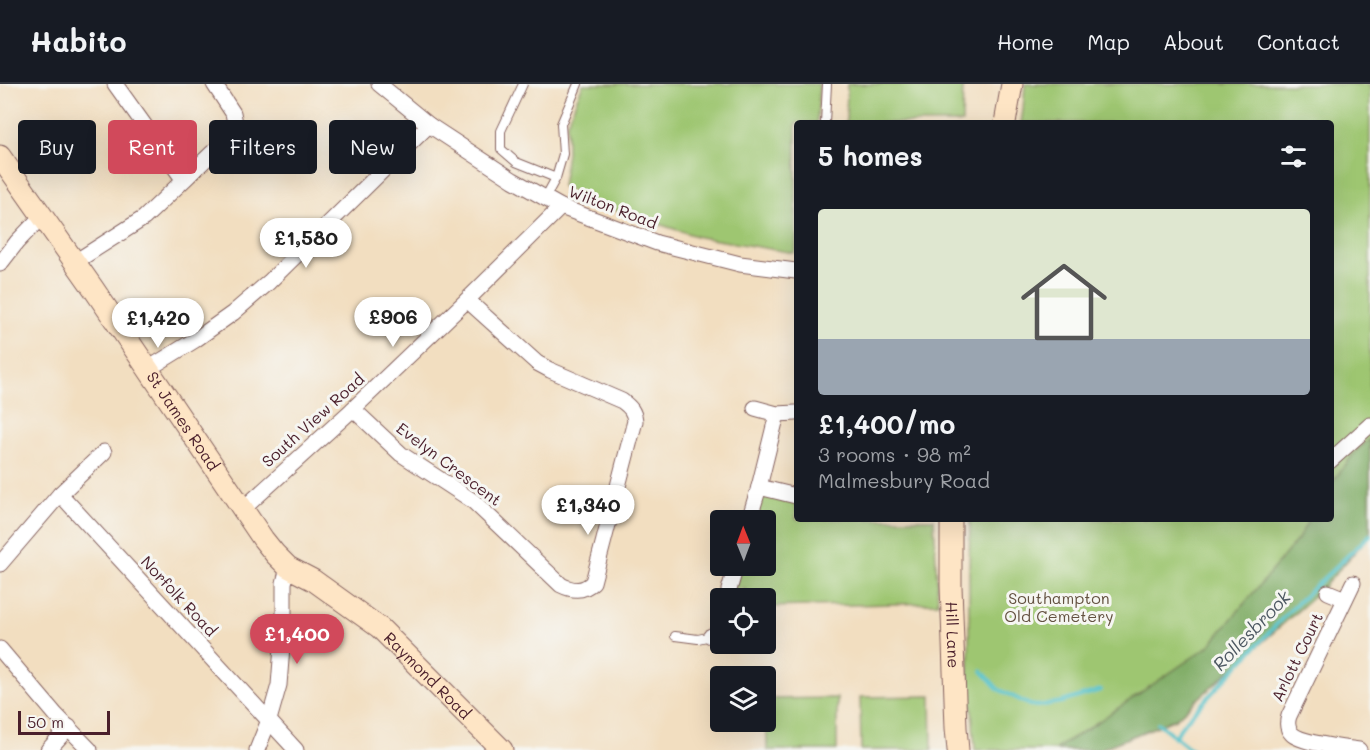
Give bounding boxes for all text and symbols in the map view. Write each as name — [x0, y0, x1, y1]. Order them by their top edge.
text: Habito — [30, 23, 126, 59]
text: Home — [997, 28, 1054, 55]
text: Map — [1087, 28, 1130, 55]
text: About — [1163, 28, 1224, 55]
text: Contact — [1257, 28, 1340, 55]
chip: Buy — [18, 120, 96, 174]
chip: Rent — [108, 120, 197, 174]
chip: Filters — [209, 120, 317, 174]
chip: New — [329, 120, 416, 174]
text: 5 homes — [818, 139, 923, 173]
icon: filters — [1277, 140, 1310, 173]
street label: Wilton Road — [566, 180, 661, 233]
pin: £1,580 — [257, 218, 355, 269]
text: £1,580 — [274, 224, 338, 250]
icon: home — [1010, 248, 1118, 356]
pin: £906 — [357, 297, 429, 348]
pin: £1,420 — [109, 298, 207, 349]
text: £906 — [368, 303, 418, 329]
text: £1,420 — [126, 304, 190, 330]
street label: St James Road — [142, 367, 224, 474]
street label: South View Road — [257, 368, 368, 471]
text: £1,400/mo — [818, 407, 955, 441]
street label: Evelyn Crescent — [393, 417, 506, 510]
text: 3 rooms · 98 m² — [818, 441, 971, 467]
text: Malmesbury Road — [818, 467, 990, 493]
pin: £1,340 — [539, 485, 637, 536]
text: £1,340 — [556, 491, 620, 517]
north arrow — [710, 510, 776, 576]
map controls — [710, 510, 776, 732]
street label: Norfolk Road — [137, 551, 222, 640]
water label: Rollesbrook — [1207, 585, 1296, 676]
park label: Southampton Old Cemetery — [1004, 587, 1114, 626]
button: locate — [710, 588, 776, 654]
street label: Hill Lane — [942, 601, 965, 669]
street label: Arlott Court — [1266, 609, 1327, 705]
pin: £1,400 — [248, 614, 346, 665]
text: £1,400 — [264, 620, 330, 646]
street label: Raymond Road — [380, 627, 476, 723]
button: layers — [710, 666, 776, 732]
scale bar — [18, 708, 110, 736]
text: 50 m — [27, 711, 64, 732]

